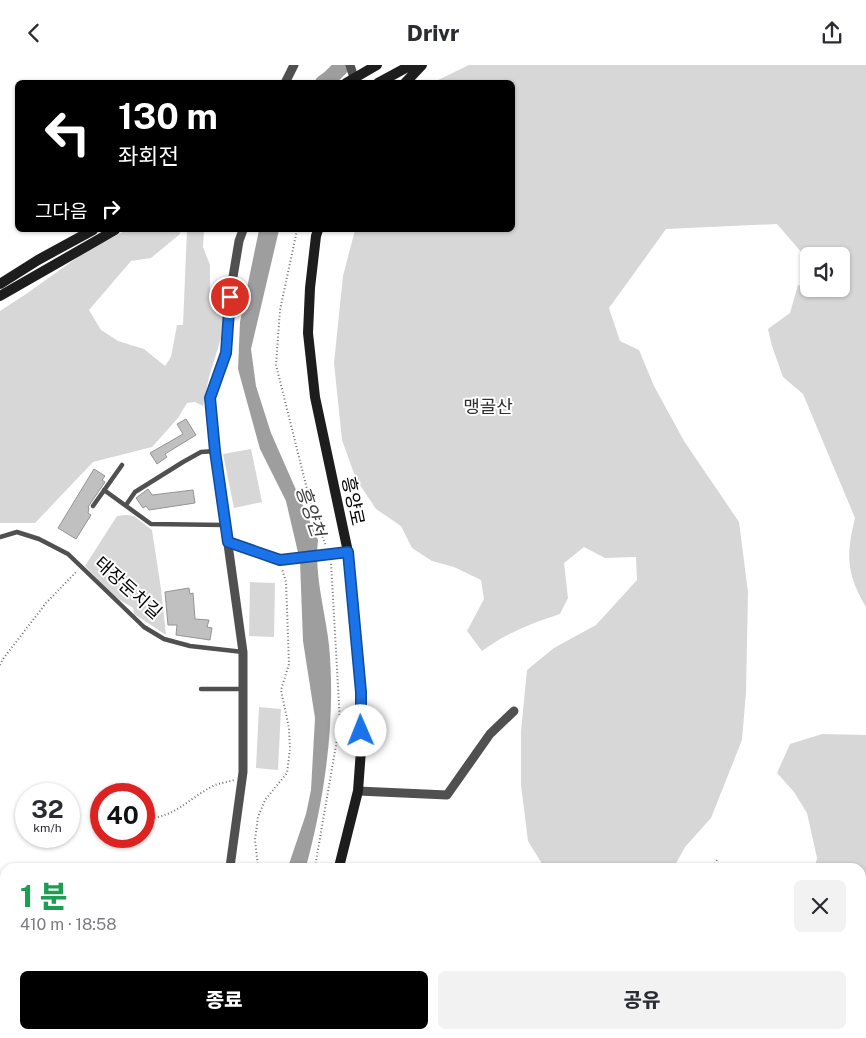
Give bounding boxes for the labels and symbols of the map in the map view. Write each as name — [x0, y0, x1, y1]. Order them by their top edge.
pin — [209, 276, 251, 318]
park label: 맹골산 — [463, 396, 513, 417]
street label: 흥양로 — [338, 474, 369, 527]
water label: 흥양천 — [292, 483, 330, 541]
street label: 태장둔치길 — [91, 552, 166, 623]
position arrow — [334, 704, 386, 756]
speed limit sign: 40 — [90, 783, 155, 848]

